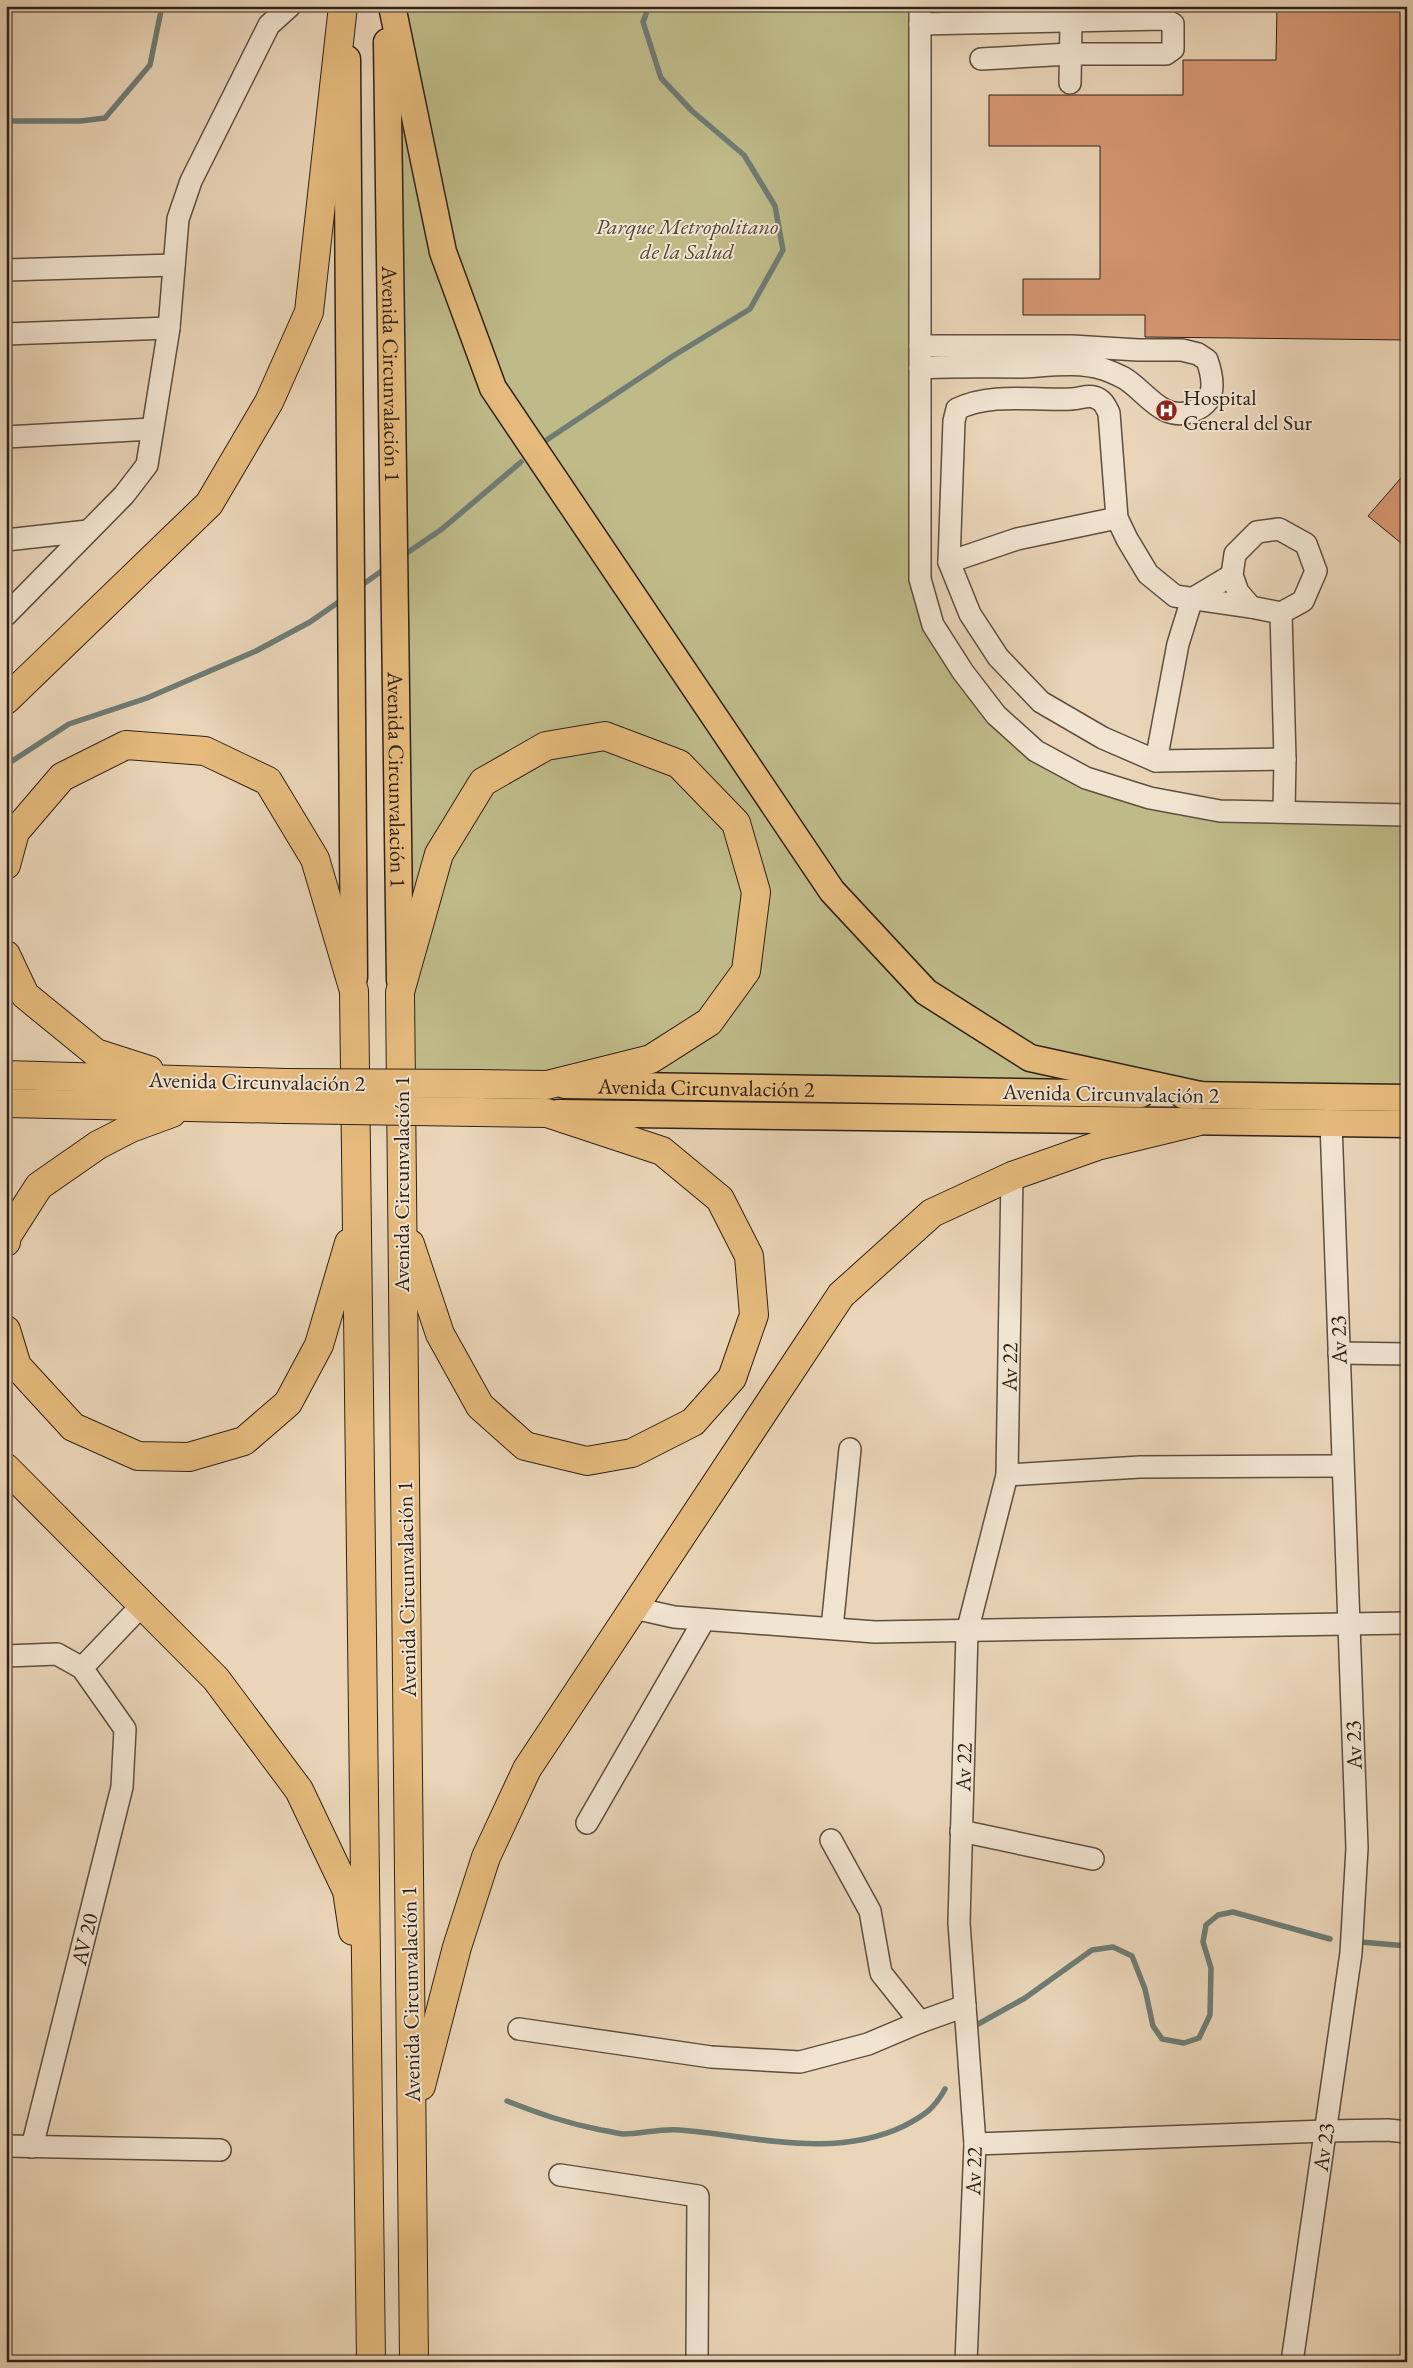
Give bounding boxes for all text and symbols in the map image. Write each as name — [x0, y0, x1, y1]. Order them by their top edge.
park label: Parque Metropolitano de la Salud — [596, 212, 778, 266]
street label: Avenida Circunvalación 1 — [375, 264, 407, 483]
place label: Hospital General del Sur — [1183, 383, 1313, 437]
hospital icon: Hospital General del Sur — [1155, 398, 1179, 422]
street label: Avenida Circunvalación 1 — [381, 670, 413, 889]
street label: Avenida Circunvalación 2 — [147, 1065, 366, 1098]
street label: Avenida Circunvalación 2 — [596, 1071, 815, 1104]
street label: Avenida Circunvalación 1 — [387, 1076, 416, 1293]
street label: Avenida Circunvalación 2 — [1001, 1077, 1220, 1110]
street label: Av 23 — [1323, 1315, 1354, 1366]
street label: Av 22 — [995, 1342, 1024, 1393]
street label: Avenida Circunvalación 1 — [390, 1480, 423, 1699]
street label: Av 23 — [1338, 1720, 1369, 1771]
street label: Av 22 — [948, 1742, 979, 1793]
street label: Avenida Circunvalación 1 — [394, 1885, 427, 2104]
street label: AV 20 — [64, 1910, 105, 1969]
street label: Av 23 — [1306, 2121, 1341, 2174]
street label: Av 22 — [958, 2146, 989, 2197]

